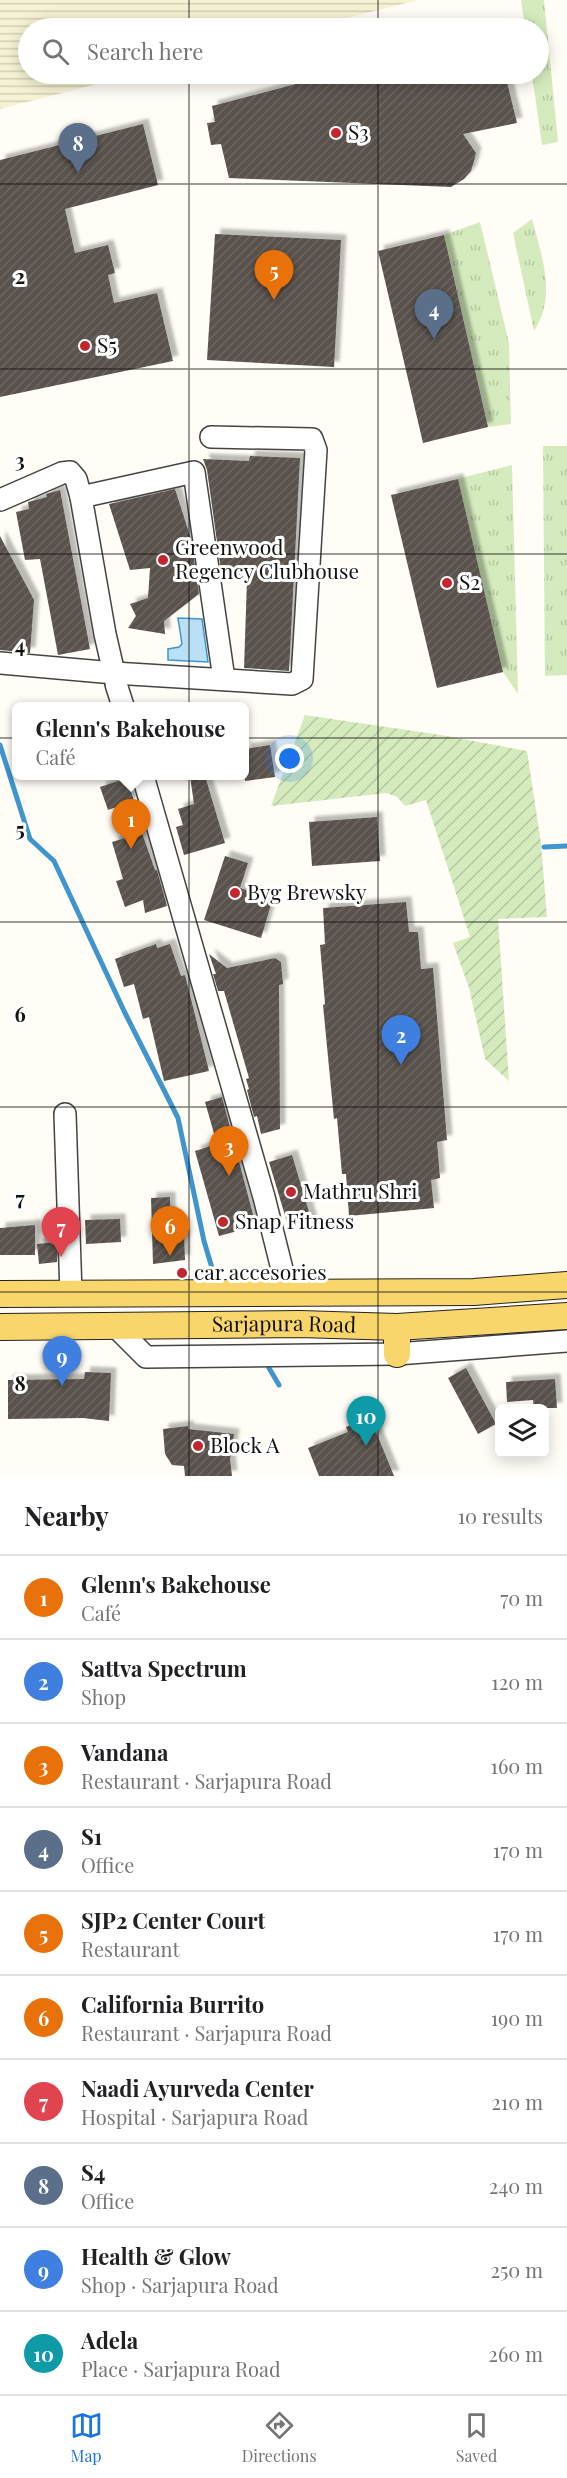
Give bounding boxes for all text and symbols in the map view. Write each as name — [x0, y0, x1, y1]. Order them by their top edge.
search box — [18, 18, 549, 84]
icon: search — [39, 35, 72, 68]
text: Search here — [87, 36, 203, 66]
place label: S3 — [348, 117, 369, 145]
pin: 8 — [58, 124, 98, 173]
marker: S3 — [329, 126, 343, 140]
pin: 5 — [254, 250, 294, 300]
text: 2 — [15, 262, 25, 289]
pin: 4 — [414, 290, 454, 339]
place label: S5 — [97, 330, 117, 358]
marker: S5 — [78, 339, 92, 353]
text: 3 — [15, 446, 25, 473]
place label: Greenwood Regency Clubhouse — [175, 532, 359, 584]
marker: Greenwood Regency Clubhouse — [156, 553, 170, 567]
place label: S2 — [459, 567, 480, 595]
marker: S2 — [440, 576, 454, 590]
text: 4 — [15, 631, 25, 658]
popup — [12, 702, 249, 780]
text: Glenn's Bakehouse — [36, 713, 225, 743]
text: Café — [36, 743, 76, 770]
your location — [275, 744, 304, 773]
pin: 1 — [112, 800, 150, 849]
text: 5 — [15, 815, 25, 842]
place label: Byg Brewsky — [247, 877, 367, 905]
marker: Byg Brewsky — [228, 886, 242, 900]
text: 6 — [14, 1000, 26, 1027]
pin: 2 — [382, 1016, 420, 1065]
pin: 3 — [210, 1126, 248, 1176]
place label: Mathru Shri — [303, 1176, 417, 1204]
text: 7 — [15, 1184, 25, 1211]
marker: Mathru Shri — [284, 1185, 298, 1199]
pin: 6 — [150, 1206, 190, 1256]
place label: Snap Fitness — [235, 1206, 354, 1234]
pin: 7 — [42, 1208, 80, 1257]
marker: Snap Fitness — [216, 1215, 230, 1229]
place label: car accesories — [194, 1257, 327, 1285]
marker: car accesories — [175, 1266, 189, 1280]
street label: Sarjapura Road — [212, 1308, 357, 1338]
pin: 9 — [42, 1336, 82, 1386]
text: 8 — [14, 1369, 26, 1396]
pin: 10 — [346, 1396, 386, 1446]
map controls — [495, 1404, 549, 1458]
button: layers — [495, 1404, 549, 1458]
place label: Block A — [210, 1430, 280, 1458]
marker: Block A — [191, 1439, 205, 1453]
text: Nearby — [24, 1498, 109, 1533]
text: 10 results — [458, 1502, 543, 1529]
text: Glenn's Bakehouse — [81, 1569, 271, 1599]
text: 1 — [40, 1584, 47, 1611]
text: 70 m — [500, 1584, 543, 1611]
text: Café — [81, 1599, 121, 1626]
text: Sattva Spectrum — [81, 1653, 247, 1683]
text: 2 — [38, 1668, 49, 1695]
text: 120 m — [491, 1668, 543, 1695]
text: Shop — [81, 1683, 126, 1710]
text: Vandana — [81, 1737, 168, 1767]
text: 3 — [39, 1752, 48, 1779]
text: 160 m — [491, 1752, 543, 1779]
text: Restaurant · Sarjapura Road — [81, 1767, 332, 1794]
text: S1 — [81, 1821, 102, 1851]
text: 4 — [38, 1836, 49, 1863]
text: 170 m — [493, 1836, 543, 1863]
text: Office — [81, 1851, 134, 1878]
text: SJP2 Center Court — [81, 1905, 265, 1935]
text: 5 — [39, 1920, 48, 1947]
text: 170 m — [493, 1920, 543, 1947]
text: Restaurant — [81, 1935, 180, 1962]
text: California Burrito — [81, 1989, 264, 2019]
text: 6 — [38, 2004, 49, 2031]
text: 190 m — [491, 2004, 543, 2031]
text: Restaurant · Sarjapura Road — [81, 2019, 332, 2046]
text: Naadi Ayurveda Center — [81, 2073, 314, 2103]
text: 7 — [39, 2088, 48, 2115]
text: 210 m — [491, 2088, 543, 2115]
text: Hospital · Sarjapura Road — [81, 2103, 308, 2130]
text: S4 — [81, 2157, 105, 2187]
text: 8 — [38, 2172, 49, 2199]
text: 240 m — [489, 2172, 543, 2199]
text: Office — [81, 2187, 134, 2214]
text: Health & Glow — [81, 2241, 231, 2271]
text: 9 — [38, 2256, 49, 2283]
text: 250 m — [490, 2256, 543, 2283]
text: Shop · Sarjapura Road — [81, 2271, 279, 2298]
text: Adela — [81, 2325, 138, 2355]
text: 10 — [33, 2340, 54, 2367]
text: 260 m — [488, 2340, 543, 2367]
text: Place · Sarjapura Road — [81, 2355, 281, 2382]
tab: Map — [70, 2409, 103, 2466]
tab: Directions — [242, 2409, 317, 2466]
tab: Saved — [456, 2409, 497, 2466]

